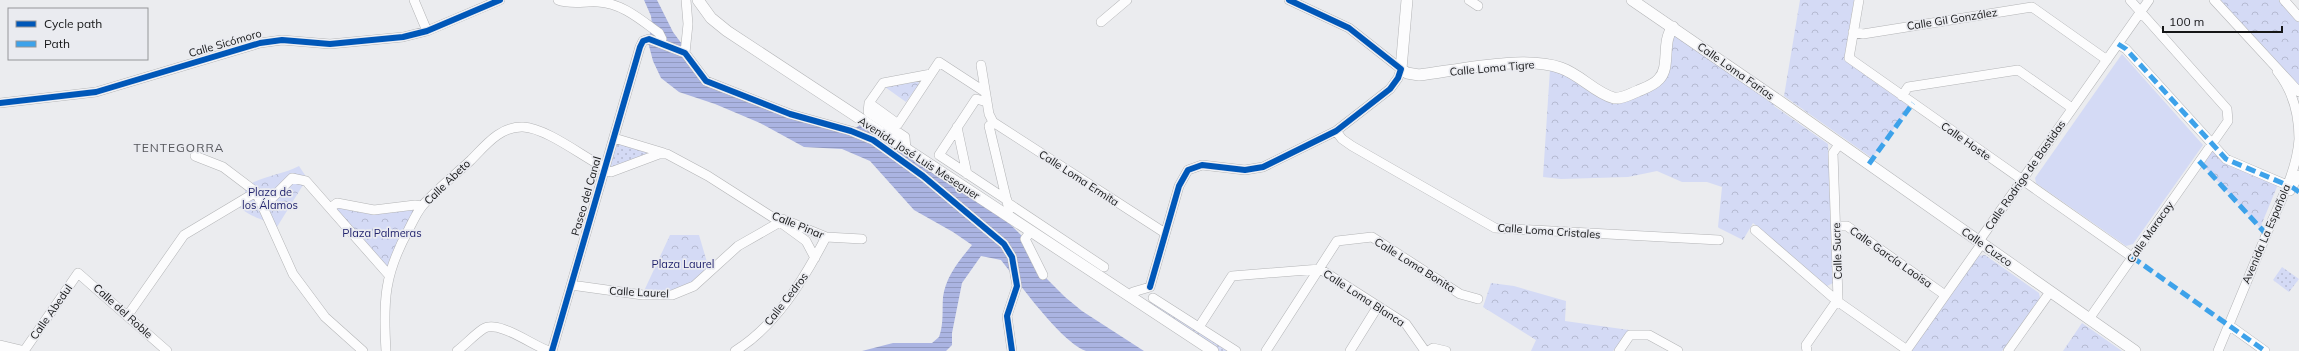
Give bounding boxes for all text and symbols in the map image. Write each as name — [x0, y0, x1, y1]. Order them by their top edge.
street label: Calle Gil González — [1906, 5, 1999, 33]
legend — [8, 8, 148, 60]
scale bar — [2163, 8, 2282, 34]
text: 100 m — [2169, 14, 2204, 29]
text: Cycle path — [44, 16, 102, 31]
street label: Calle Sicómoro — [187, 26, 263, 60]
text: Path — [44, 36, 70, 51]
street label: Calle Loma Farias — [1695, 39, 1777, 103]
street label: Calle Loma Tigre — [1449, 57, 1535, 79]
street label: Avenida José Luis Meseguer — [856, 113, 982, 203]
street label: Calle Rodrigo de Bastidas — [1982, 117, 2068, 233]
street label: Calle Hoste — [1938, 119, 1994, 163]
district label: TENTEGORRA — [134, 140, 224, 155]
street label: Calle Loma Ermita — [1036, 147, 1122, 209]
street label: Paseo del Canal — [568, 155, 604, 237]
street label: Calle Abeto — [421, 157, 473, 207]
street label: Avenida La Española — [2239, 182, 2293, 286]
park label: Plaza de los Álamos — [242, 185, 298, 212]
street label: Calle Maracay — [2124, 198, 2177, 266]
street label: Calle Pinar — [770, 208, 826, 242]
street label: Calle Loma Cristales — [1497, 220, 1601, 242]
street label: Calle Sucre — [1829, 222, 1845, 280]
street label: Calle García Laoisa — [1847, 223, 1935, 291]
street label: Calle Cuzco — [1959, 224, 2015, 270]
park label: Plaza Palmeras — [342, 226, 422, 240]
street label: Calle Loma Bonita — [1372, 235, 1458, 295]
park label: Plaza Laurel — [652, 257, 714, 271]
street label: Calle Loma Blanca — [1321, 266, 1407, 330]
street label: Calle Cedros — [761, 270, 811, 328]
street label: Calle del Roble — [90, 281, 156, 341]
street label: Calle Abedul — [27, 282, 75, 342]
street label: Calle Laurel — [609, 283, 669, 301]

